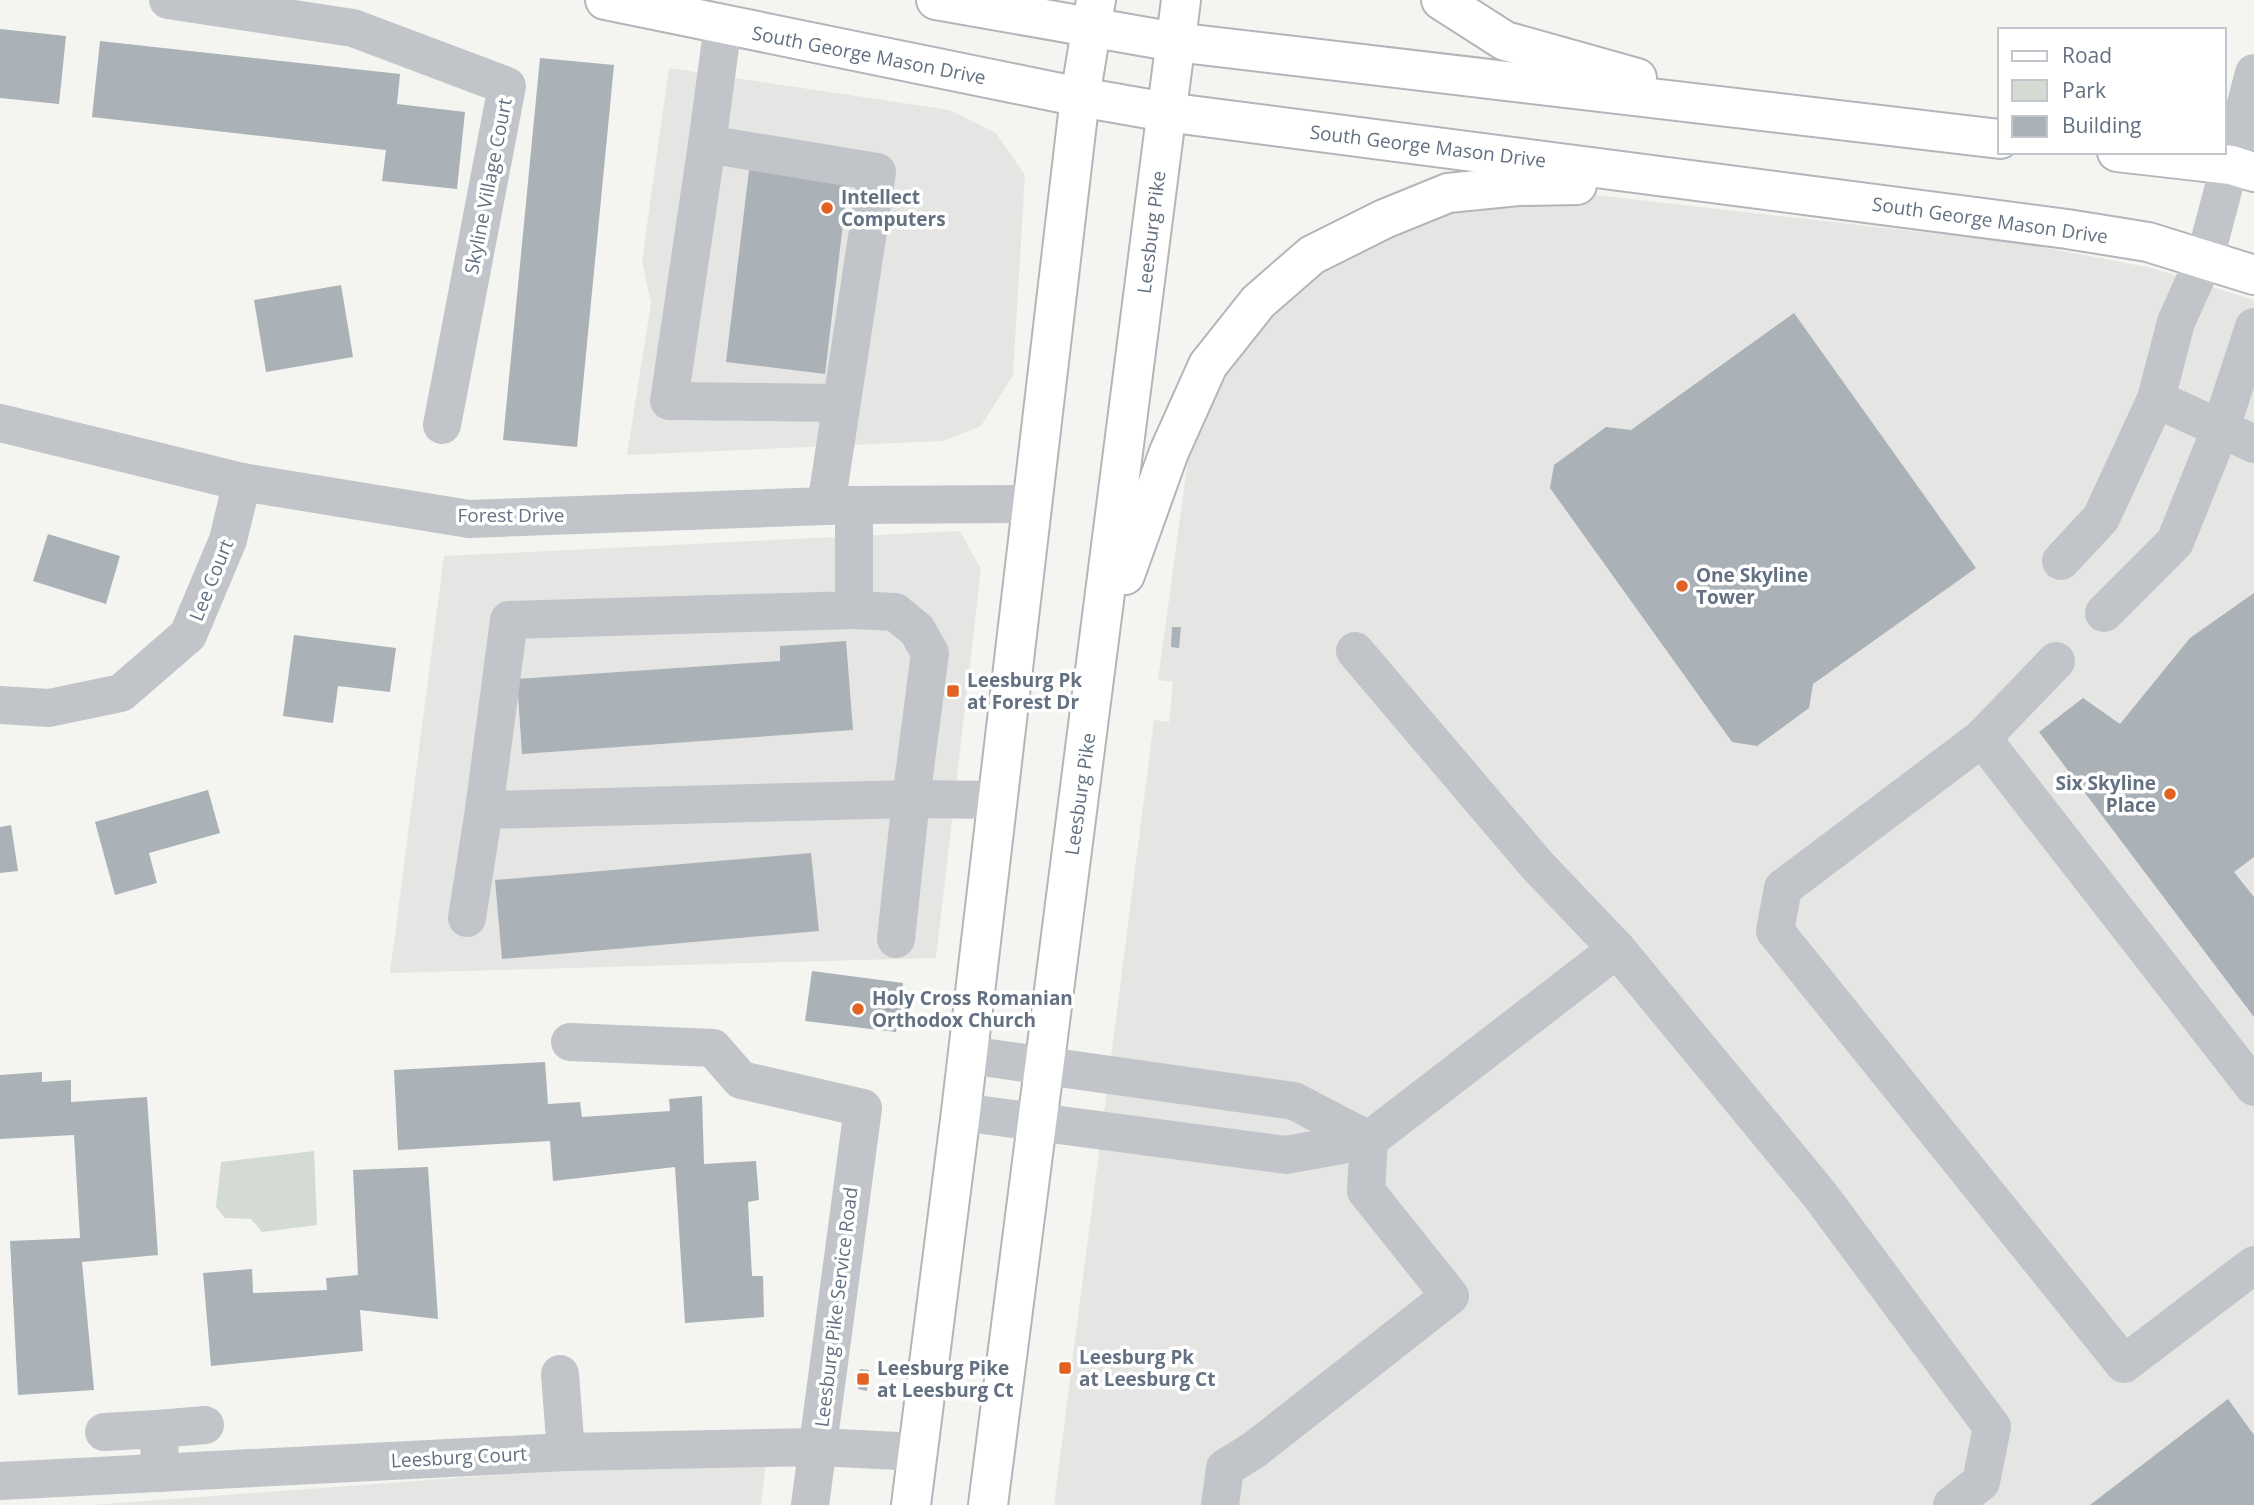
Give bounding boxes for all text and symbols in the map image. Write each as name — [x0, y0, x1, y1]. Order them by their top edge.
street label: South George Mason Drive — [750, 20, 988, 90]
legend — [1998, 28, 2226, 154]
text: Road — [2062, 41, 2112, 69]
text: Park — [2062, 76, 2106, 104]
street label: Skyline Village Court — [458, 96, 518, 276]
text: Building — [2062, 111, 2141, 139]
street label: South George Mason Drive — [1308, 119, 1548, 173]
street label: Leesburg Pike — [1131, 169, 1171, 295]
place label: Intellect Computers — [841, 184, 946, 232]
street label: South George Mason Drive — [1871, 191, 2109, 249]
marker: Intellect Computers — [819, 200, 835, 216]
street label: Forest Drive — [458, 502, 564, 528]
street label: Lee Court — [183, 535, 239, 625]
place label: One Skyline Tower — [1696, 562, 1808, 610]
marker: One Skyline Tower — [1674, 578, 1690, 594]
place label: Leesburg Pk at Forest Dr — [967, 667, 1082, 715]
marker: Leesburg Pk at Forest Dr — [945, 683, 961, 699]
street label: Leesburg Pike — [1059, 731, 1101, 857]
place label: Six Skyline Place — [2055, 770, 2156, 818]
marker: Six Skyline Place — [2162, 786, 2178, 802]
place label: Holy Cross Romanian Orthodox Church — [872, 985, 1073, 1033]
marker: Holy Cross Romanian Orthodox Church — [850, 1001, 866, 1017]
street label: Leesburg Pike Service Road — [808, 1186, 864, 1428]
place label: Leesburg Pk at Leesburg Ct — [1079, 1344, 1215, 1392]
place label: Leesburg Pike at Leesburg Ct — [877, 1355, 1013, 1403]
marker: Leesburg Pk at Leesburg Ct — [1057, 1360, 1073, 1376]
marker: Leesburg Pike at Leesburg Ct — [855, 1371, 871, 1387]
street label: Leesburg Court — [390, 1440, 528, 1474]

